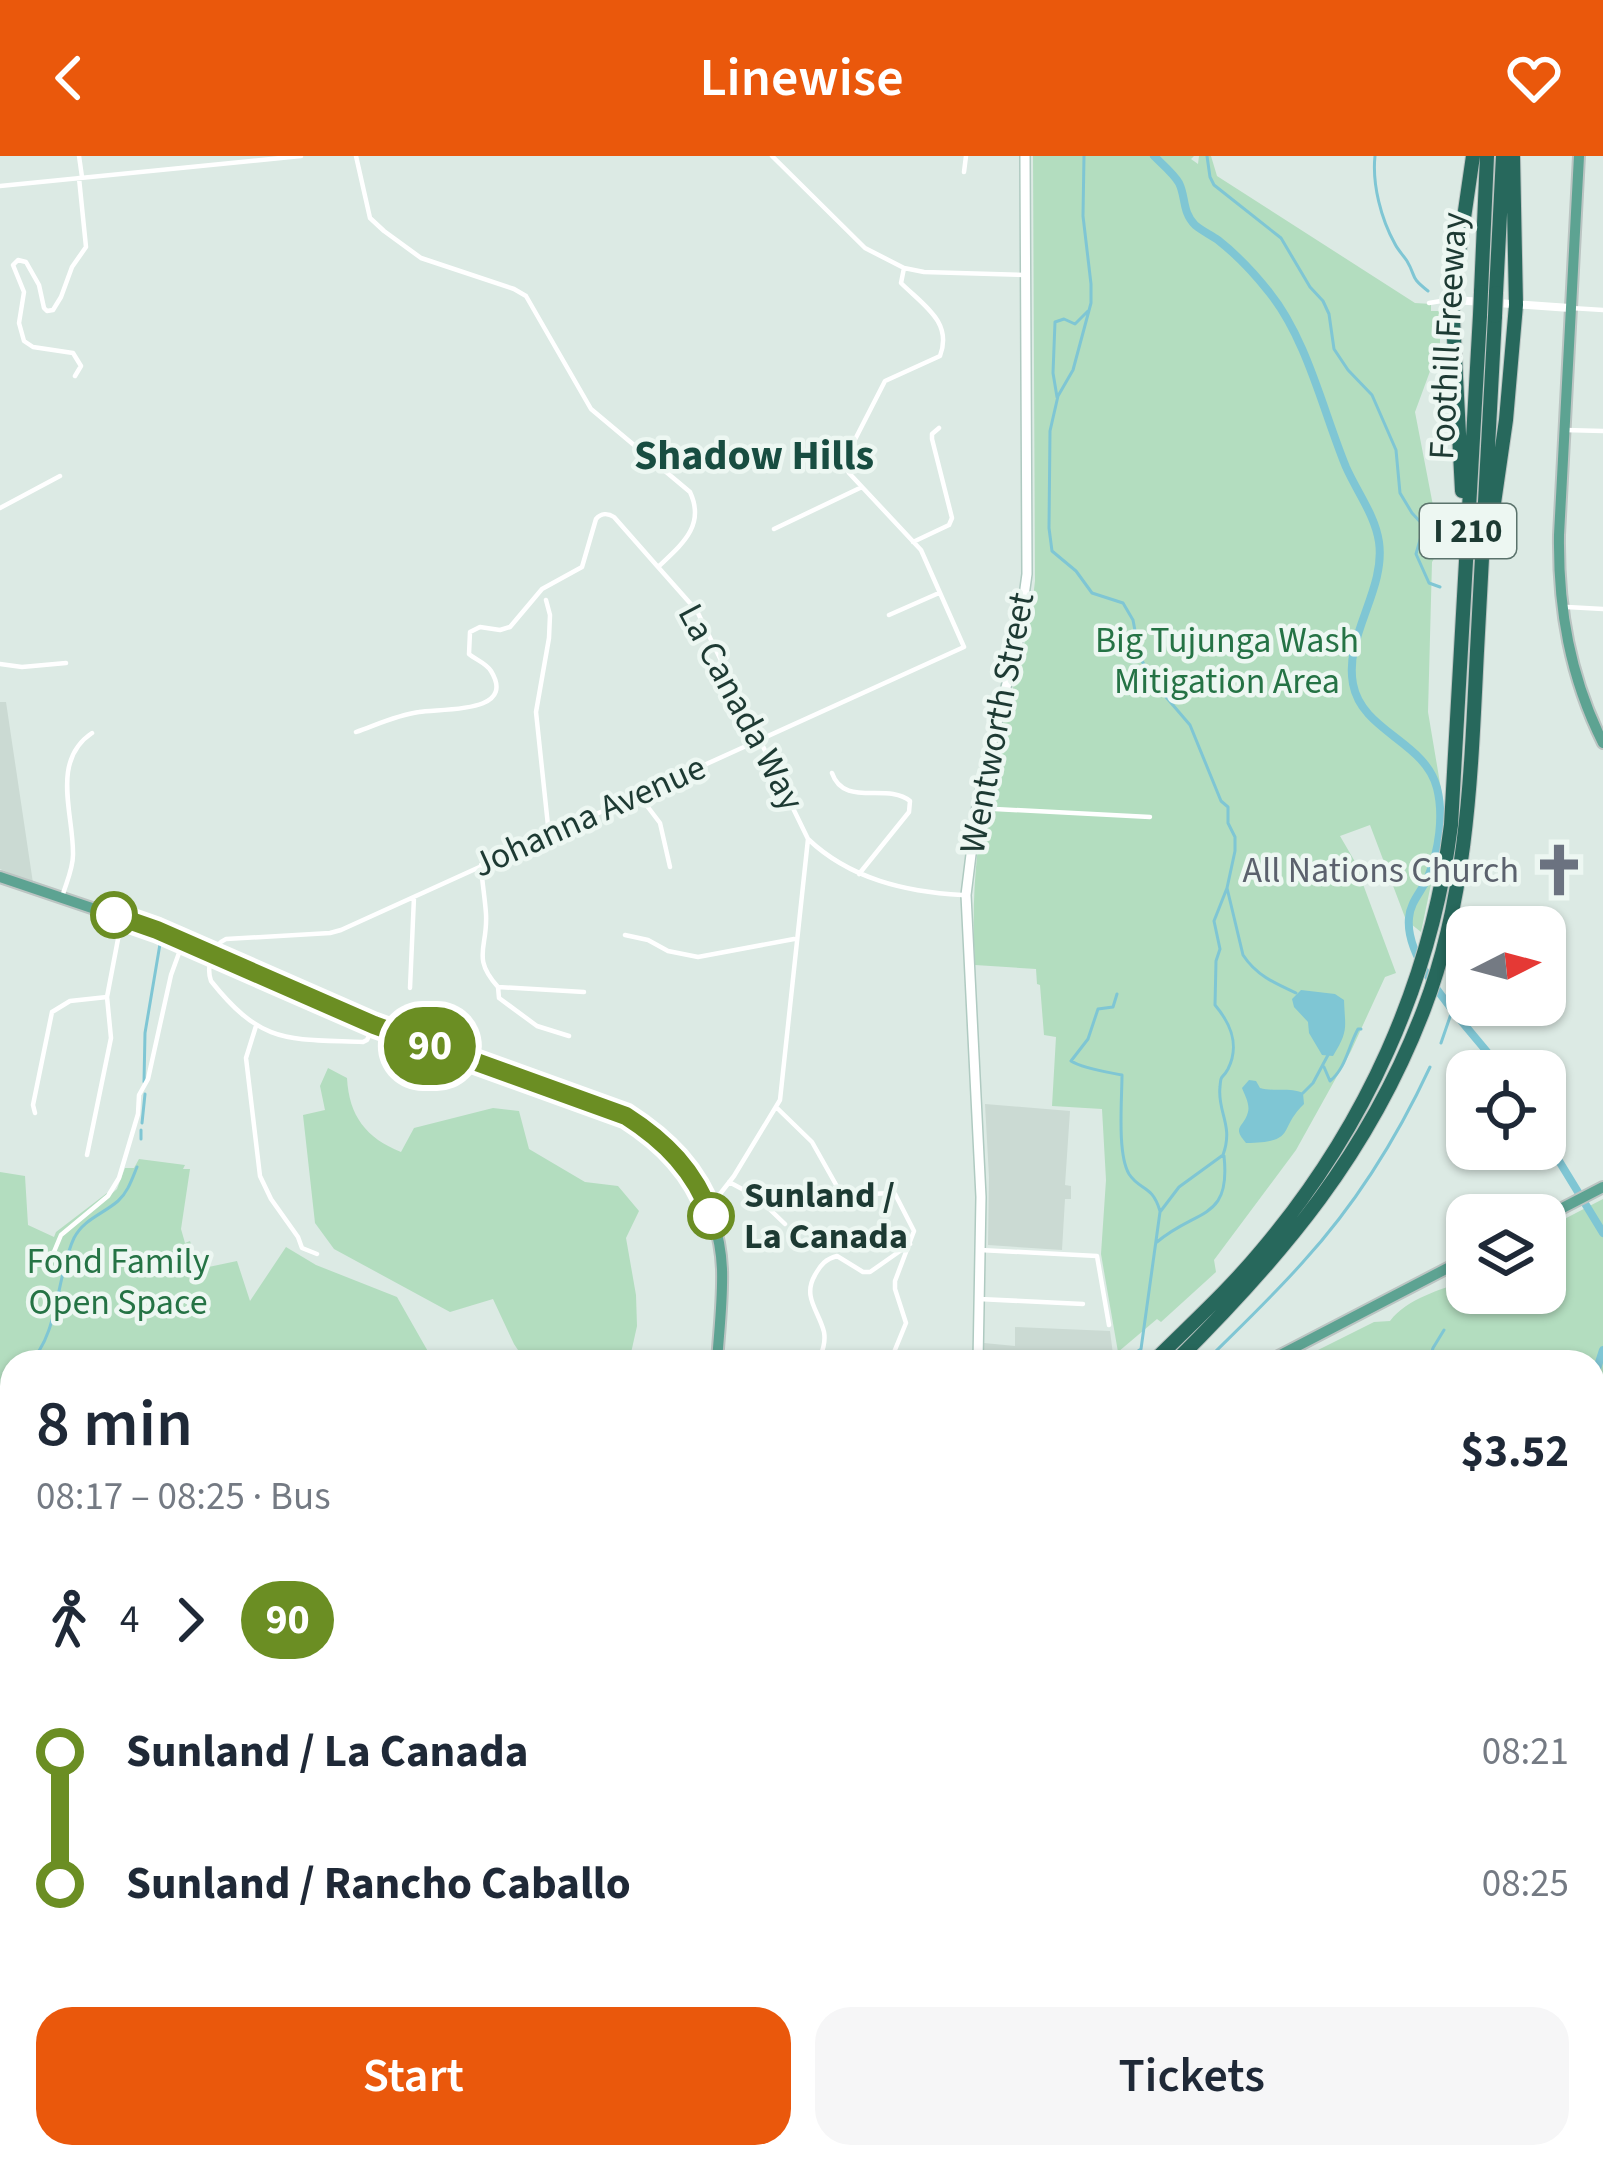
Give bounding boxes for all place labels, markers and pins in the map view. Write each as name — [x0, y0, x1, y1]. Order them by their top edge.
church icon: All Nations Church — [1530, 841, 1588, 899]
place label: All Nations Church — [1243, 845, 1519, 896]
unlabelled marker — [92, 893, 136, 937]
place label: Sunland / La Canada — [744, 1170, 908, 1262]
marker: Sunland / La Canada — [689, 1194, 733, 1238]

